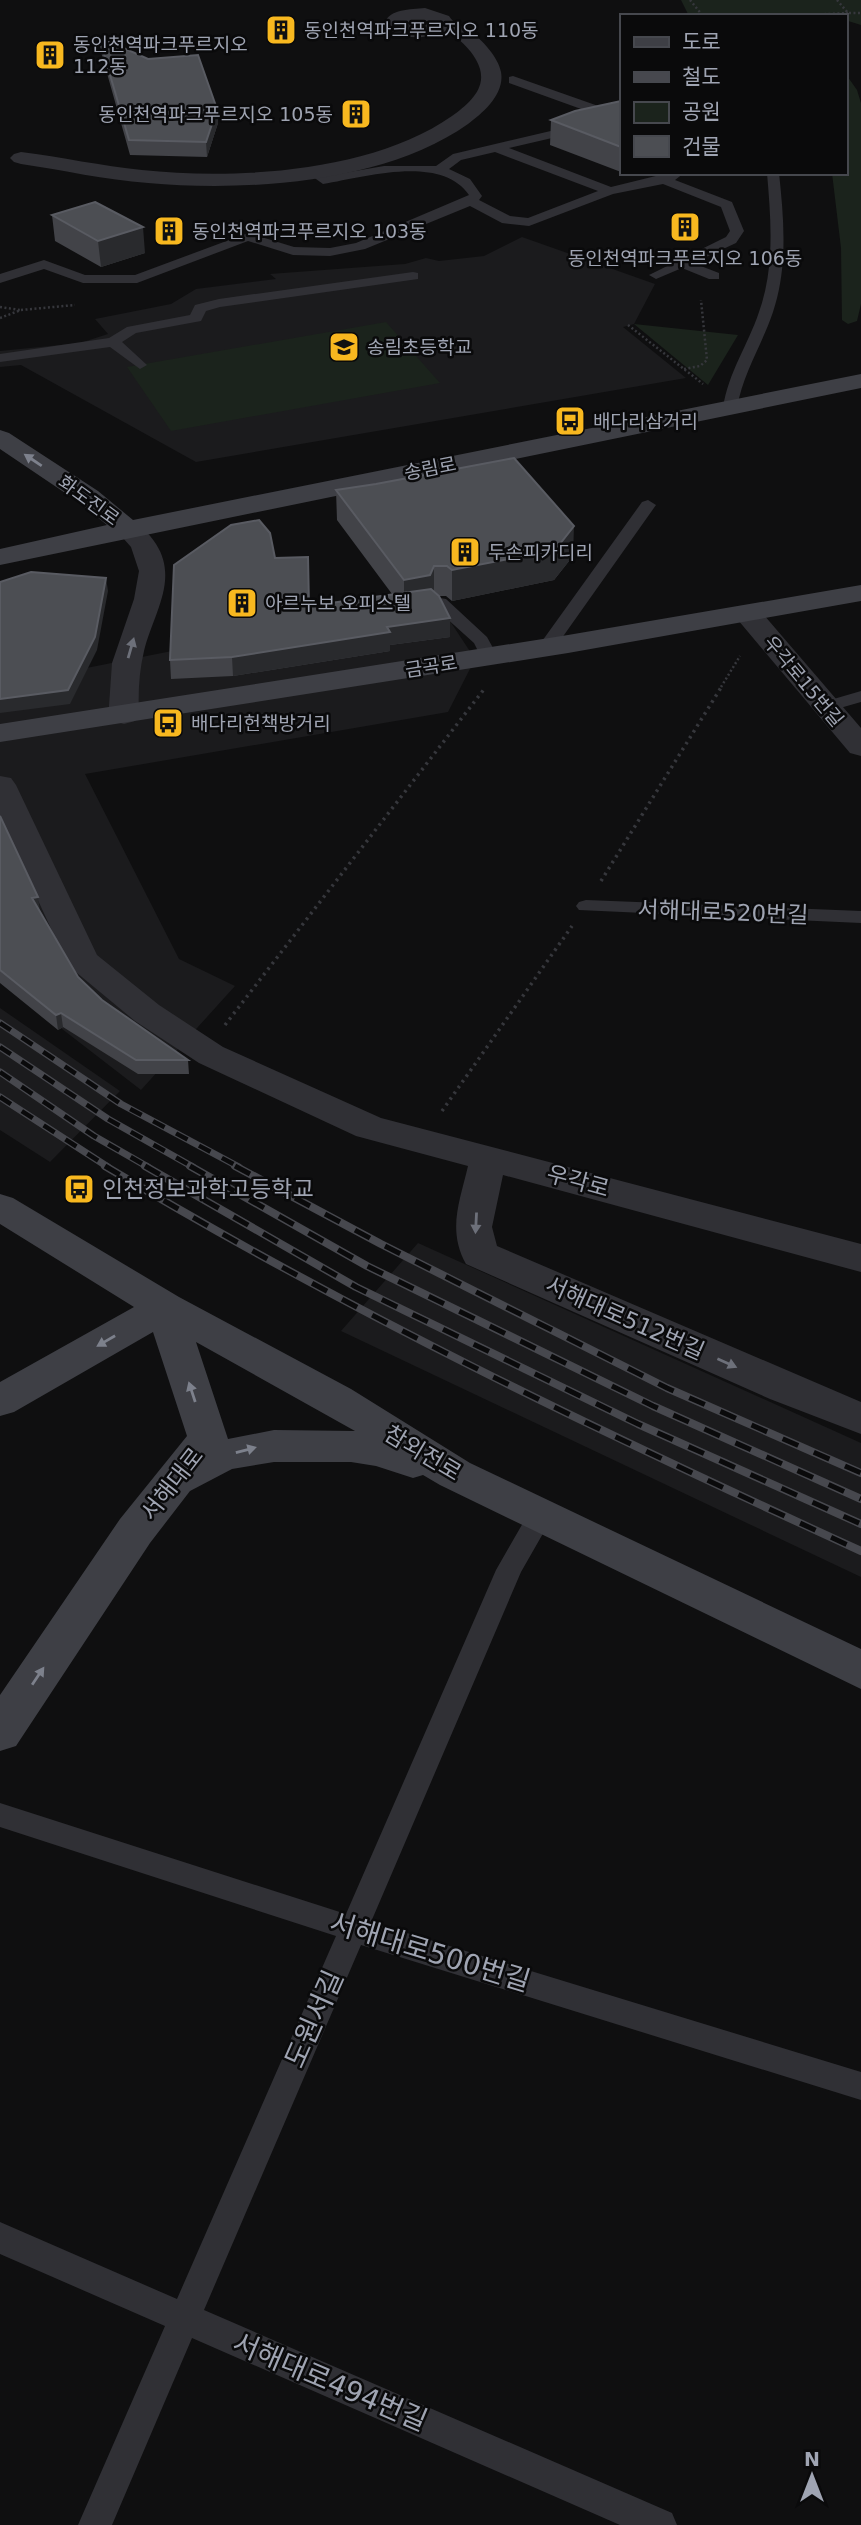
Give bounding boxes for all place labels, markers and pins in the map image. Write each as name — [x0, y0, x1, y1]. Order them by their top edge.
building icon: 동인천역파크푸르지오 110동 — [264, 13, 298, 47]
place label: 동인천역파크푸르지오 110동 — [304, 19, 539, 41]
place label: 동인천역파크푸르지오 112동 — [73, 33, 248, 77]
building icon: 동인천역파크푸르지오 112동 — [33, 38, 67, 72]
building icon: 동인천역파크푸르지오 105동 — [339, 97, 373, 131]
place label: 동인천역파크푸르지오 105동 — [98, 103, 333, 125]
building icon: 동인천역파크푸르지오 106동 — [668, 210, 702, 244]
building icon: 동인천역파크푸르지오 103동 — [152, 214, 186, 248]
place label: 동인천역파크푸르지오 103동 — [192, 220, 427, 242]
place label: 동인천역파크푸르지오 106동 — [568, 247, 802, 269]
school or university icon: 송림초등학교 — [327, 330, 361, 364]
place label: 송림초등학교 — [367, 336, 472, 358]
bus stop icon: 배다리삼거리 — [553, 404, 587, 438]
place label: 배다리삼거리 — [593, 410, 698, 432]
building icon: 두손피카디리 — [448, 535, 482, 569]
place label: 두손피카디리 — [488, 541, 593, 563]
building icon: 아르누보 오피스텔 — [225, 586, 259, 620]
place label: 아르누보 오피스텔 — [265, 592, 411, 614]
bus stop icon: 배다리헌책방거리 — [151, 706, 185, 740]
place label: 배다리헌책방거리 — [191, 712, 331, 734]
bus stop icon: 인천정보과학고등학교 — [62, 1172, 96, 1206]
place label: 인천정보과학고등학교 — [102, 1176, 314, 1202]

